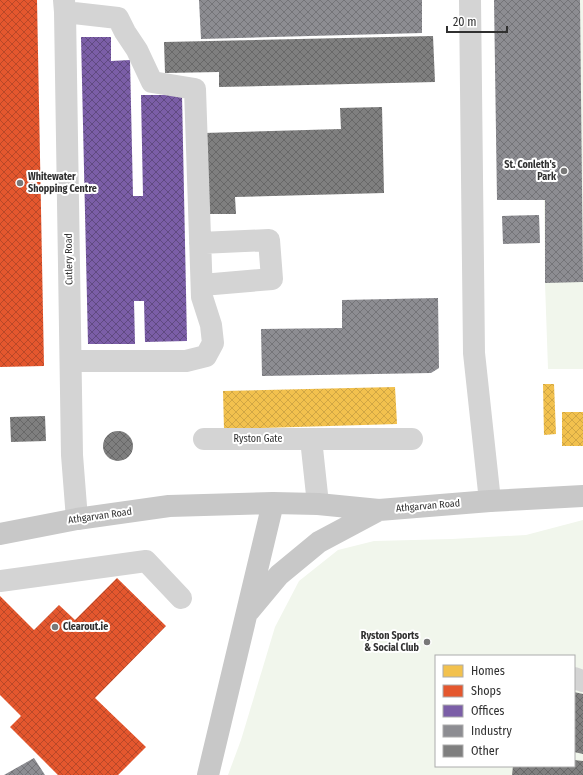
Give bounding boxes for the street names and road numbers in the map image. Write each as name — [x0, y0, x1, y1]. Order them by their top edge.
street label: Cutlery Road — [63, 233, 75, 285]
street label: Ryston Gate — [234, 433, 282, 445]
street label: Athgarvan Road — [395, 497, 461, 515]
street label: Athgarvan Road — [67, 506, 133, 526]

